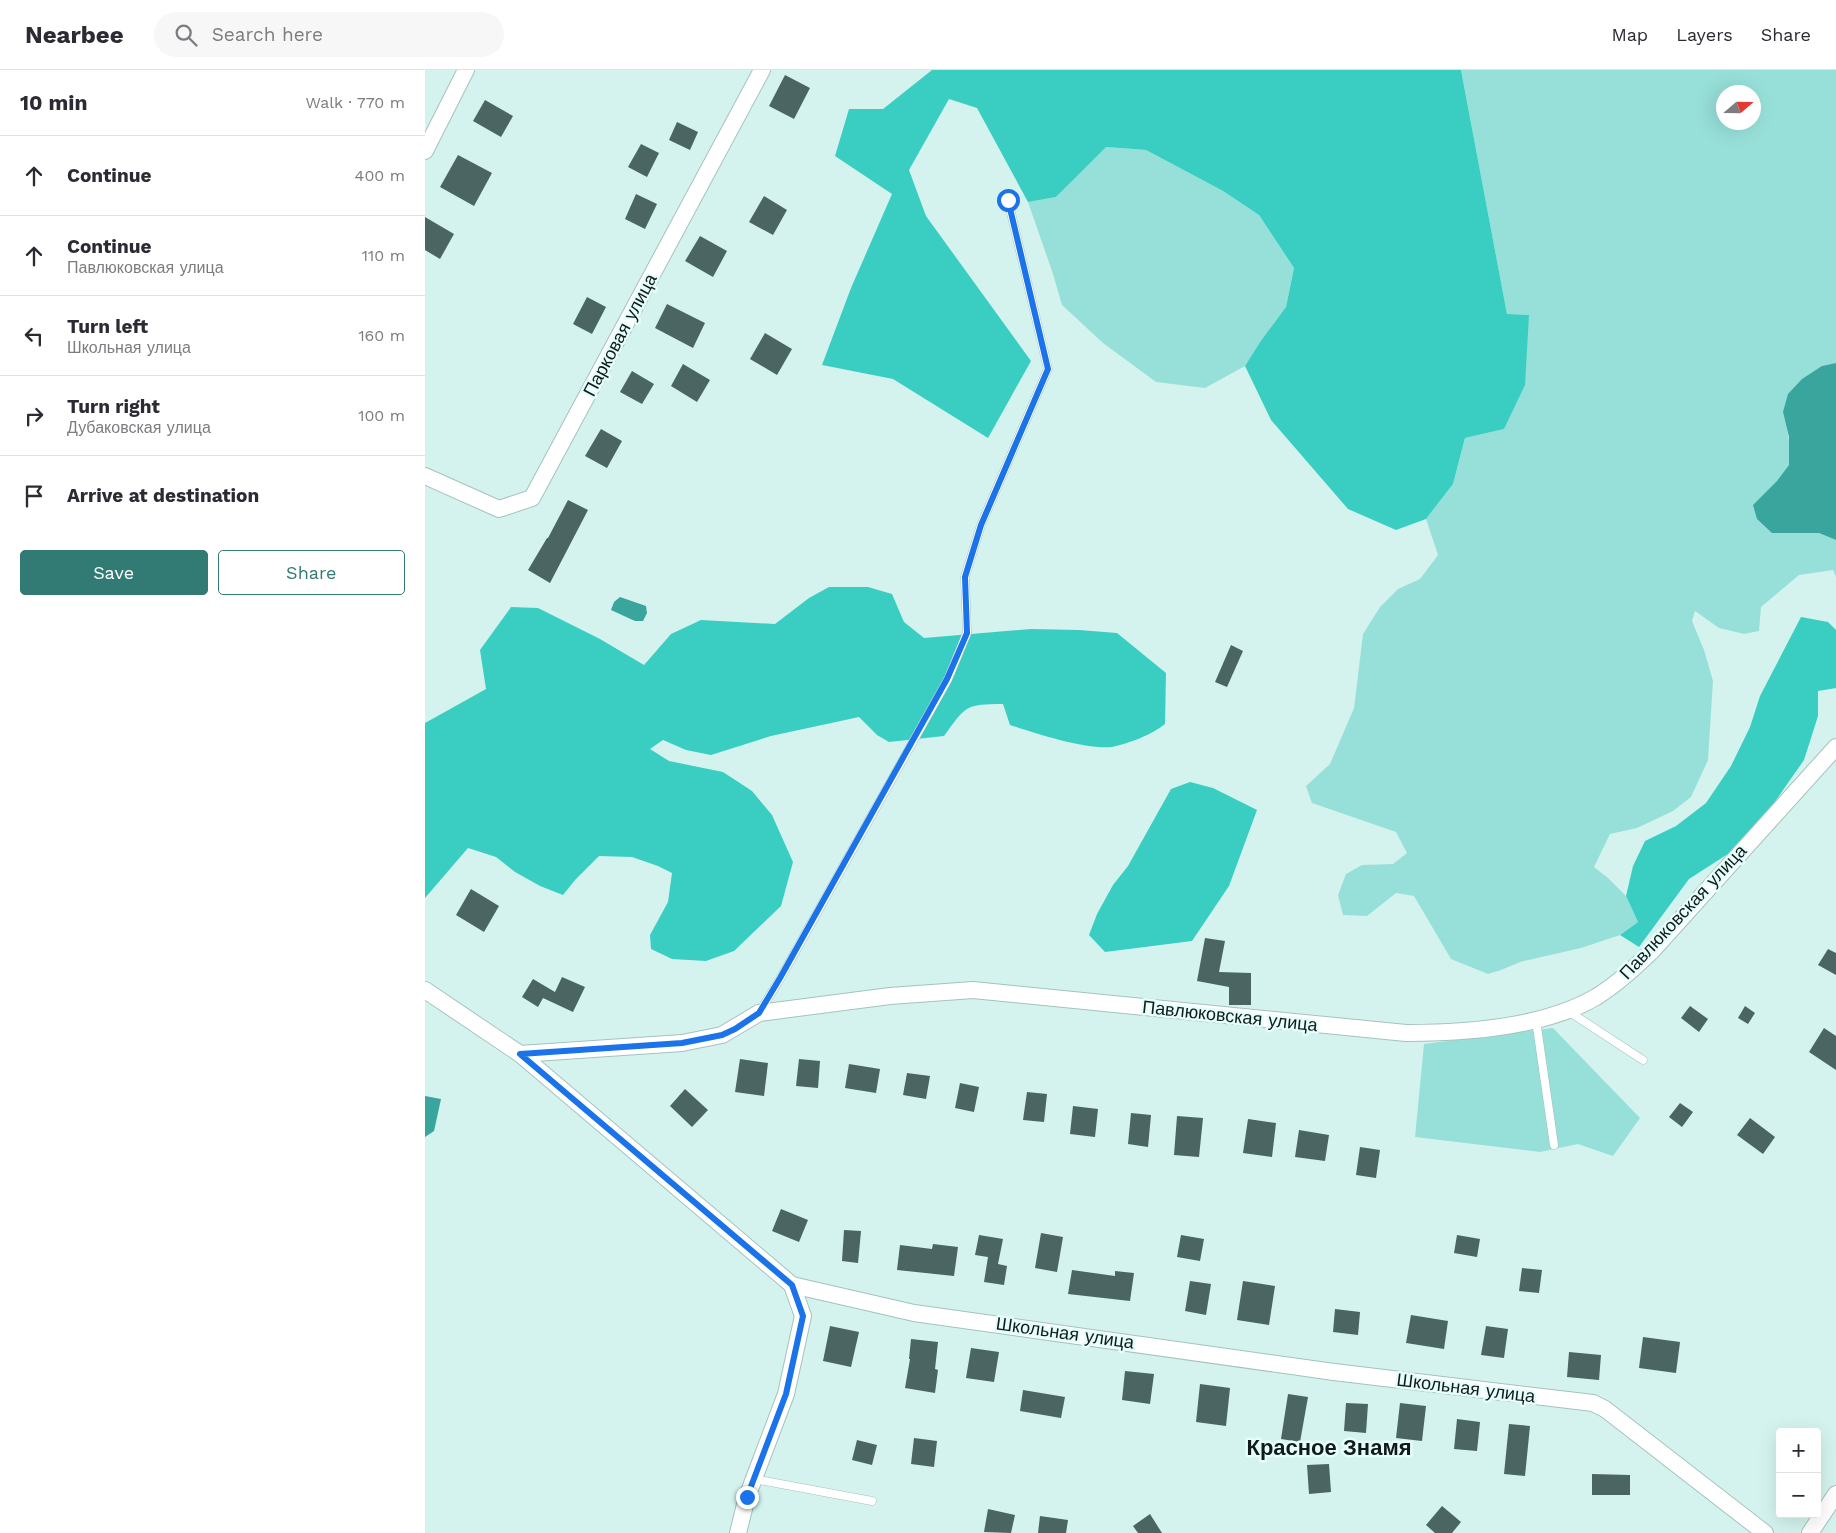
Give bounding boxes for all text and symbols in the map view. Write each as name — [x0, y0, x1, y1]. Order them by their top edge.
search box — [154, 12, 504, 57]
text: Nearbee — [25, 21, 124, 49]
icon: search — [172, 21, 200, 49]
text: Search here — [212, 23, 323, 46]
text: Map — [1611, 24, 1648, 45]
text: Layers — [1676, 24, 1733, 45]
text: Share — [1761, 24, 1811, 45]
north arrow — [1716, 85, 1761, 130]
text: 10 min — [20, 90, 87, 115]
text: Walk · 770 m — [305, 93, 405, 112]
icon: ahead — [20, 162, 48, 190]
text: Continue — [67, 164, 151, 187]
text: 400 m — [355, 166, 405, 185]
route start — [997, 189, 1020, 212]
text: Continue — [67, 235, 151, 258]
icon: ahead — [20, 242, 48, 270]
text: 110 m — [362, 246, 405, 265]
text: Павлюковская улица — [67, 258, 224, 277]
street label: Парковая улица — [578, 269, 661, 400]
text: Turn left — [67, 315, 148, 338]
icon: left — [20, 322, 48, 350]
text: 160 m — [358, 326, 405, 345]
text: Школьная улица — [67, 338, 191, 357]
text: Turn right — [67, 395, 160, 418]
icon: right — [20, 402, 48, 430]
text: 100 m — [358, 406, 405, 425]
text: Дубаковская улица — [67, 418, 211, 437]
icon: arrive — [20, 482, 48, 510]
text: Arrive at destination — [67, 484, 259, 507]
button: Save — [20, 550, 208, 595]
button: Share — [218, 550, 405, 595]
street label: Павлюковская улица — [1615, 839, 1751, 983]
street label: Павлюковская улица — [1141, 996, 1320, 1035]
street label: Школьная улица — [995, 1312, 1137, 1353]
street label: Школьная улица — [1396, 1369, 1537, 1407]
map controls — [1776, 1428, 1821, 1518]
button: + — [1776, 1428, 1821, 1473]
district label: Красное Знамя — [1246, 1435, 1412, 1460]
button: − — [1776, 1473, 1821, 1518]
route end — [736, 1486, 759, 1509]

